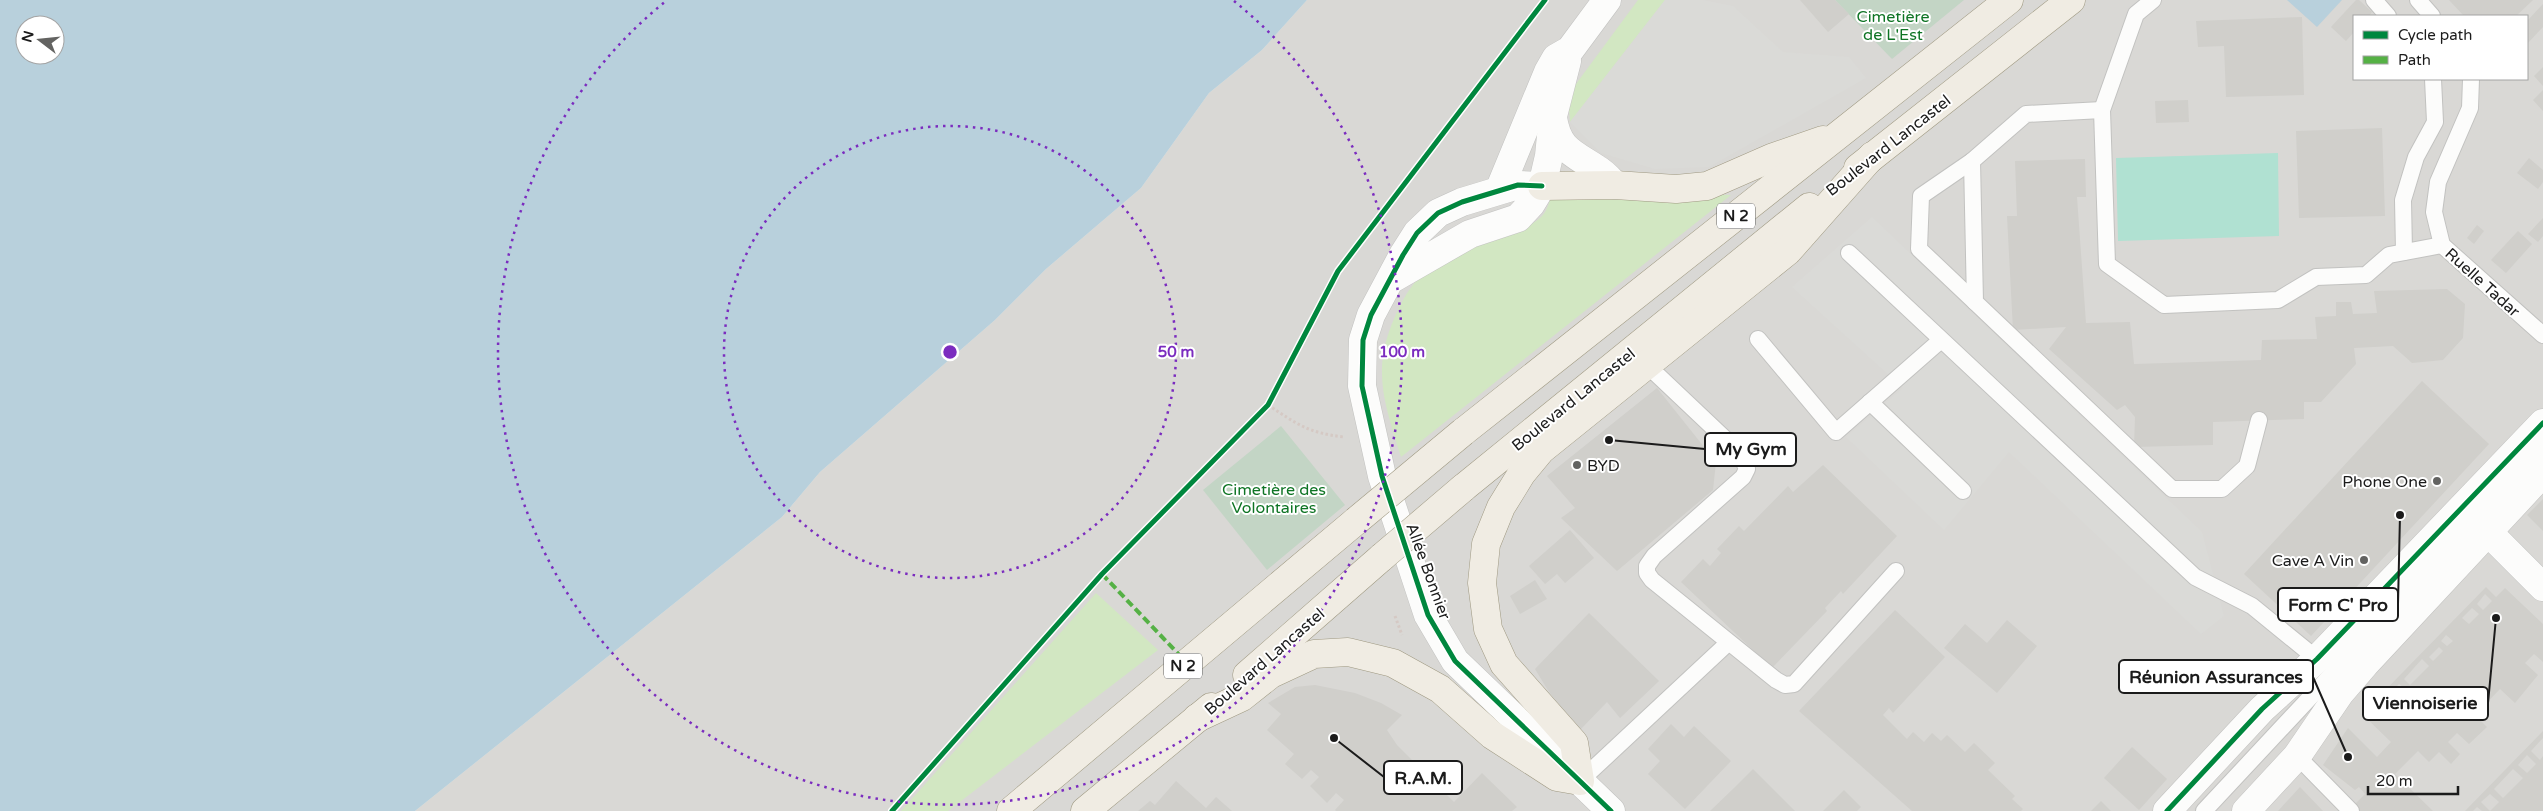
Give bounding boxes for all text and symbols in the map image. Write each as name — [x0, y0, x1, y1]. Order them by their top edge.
park label: Cimetière de L'Est — [1857, 7, 1929, 45]
north arrow — [15, 15, 65, 65]
legend — [2353, 15, 2528, 80]
text: Cycle path — [2398, 26, 2472, 44]
text: N — [18, 29, 38, 44]
text: Path — [2398, 51, 2431, 69]
street label: Boulevard Lancastel — [1822, 91, 1955, 201]
road number: N 2 — [1717, 204, 1755, 228]
street label: Ruelle Tadar — [2441, 244, 2525, 322]
centre of rings — [941, 343, 959, 361]
text: 50 m — [1158, 343, 1194, 361]
text: 100 m — [1379, 343, 1425, 361]
street label: Boulevard Lancastel — [1508, 344, 1639, 456]
callout: My Gym — [1705, 433, 1796, 466]
text: My Gym — [1715, 438, 1787, 460]
place label: BYD — [1587, 456, 1620, 476]
marker: BYD — [1571, 459, 1583, 471]
place label: Phone One — [2342, 472, 2427, 492]
marker: Phone One — [2431, 475, 2443, 487]
park label: Cimetière des Volontaires — [1222, 480, 1326, 518]
street label: Allée Bonnier — [1401, 520, 1455, 623]
place label: Cave A Vin — [2272, 551, 2354, 571]
marker: Cave A Vin — [2358, 554, 2370, 566]
callout: Form C' Pro — [2278, 588, 2398, 621]
text: Form C' Pro — [2288, 594, 2388, 616]
street label: Boulevard Lancastel — [1200, 604, 1329, 720]
road number: N 2 — [1164, 654, 1202, 678]
callout: Réunion Assurances — [2119, 660, 2313, 693]
text: Réunion Assurances — [2129, 666, 2303, 688]
callout: Viennoiserie — [2363, 687, 2488, 720]
text: Viennoiserie — [2373, 692, 2477, 714]
callout: R.A.M. — [1384, 761, 1462, 794]
scale bar — [2368, 764, 2458, 796]
text: R.A.M. — [1394, 767, 1452, 789]
text: 20 m — [2376, 772, 2413, 790]

